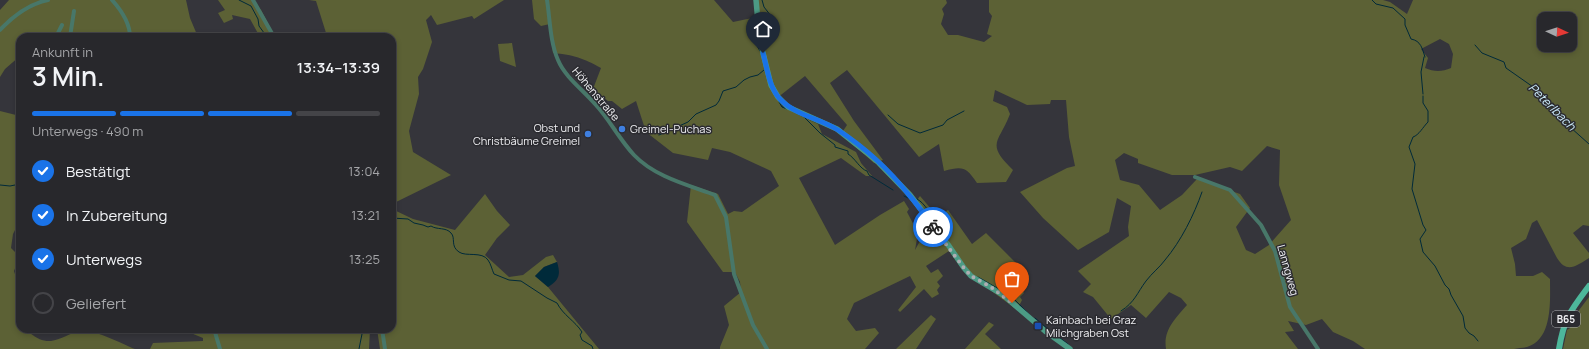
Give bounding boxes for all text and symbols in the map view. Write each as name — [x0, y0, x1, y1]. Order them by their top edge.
pin — [746, 12, 780, 53]
north arrow — [1537, 12, 1577, 52]
map controls — [1537, 12, 1577, 52]
icon: home — [752, 18, 774, 40]
text: Ankunft in — [32, 43, 93, 61]
text: 13:34–13:39 — [297, 57, 380, 78]
text: 3 Min. — [32, 58, 105, 94]
street label: Höhenstraße — [569, 63, 624, 124]
water label: Peterlbach — [1525, 79, 1580, 135]
place label: Obst und Christbäume Greimel — [473, 120, 580, 148]
place label: Greimel-Puchas — [630, 121, 711, 136]
text: Unterwegs · 490 m — [32, 122, 143, 140]
marker: Greimel-Puchas — [617, 124, 627, 134]
marker: Obst und Christbäume Greimel — [583, 129, 593, 139]
icon: check — [32, 160, 54, 182]
text: Bestätigt — [66, 161, 131, 182]
text: 13:04 — [348, 162, 380, 180]
icon: check — [32, 204, 54, 226]
text: In Zubereitung — [66, 205, 167, 226]
text: 13:21 — [351, 206, 380, 224]
courier — [913, 207, 953, 247]
icon: bike — [922, 216, 944, 238]
street label: Lanngweg — [1274, 243, 1303, 297]
icon: check — [32, 248, 54, 270]
text: Unterwegs — [66, 249, 142, 270]
text: 13:25 — [349, 250, 380, 268]
pin — [995, 262, 1029, 303]
icon: bag — [1001, 268, 1023, 290]
text: Geliefert — [66, 293, 126, 314]
road number: B65 — [1552, 311, 1580, 327]
place label: Kainbach bei Graz Milchgraben Ost — [1046, 312, 1137, 340]
marker: Kainbach bei Graz Milchgraben Ost — [1033, 321, 1043, 331]

